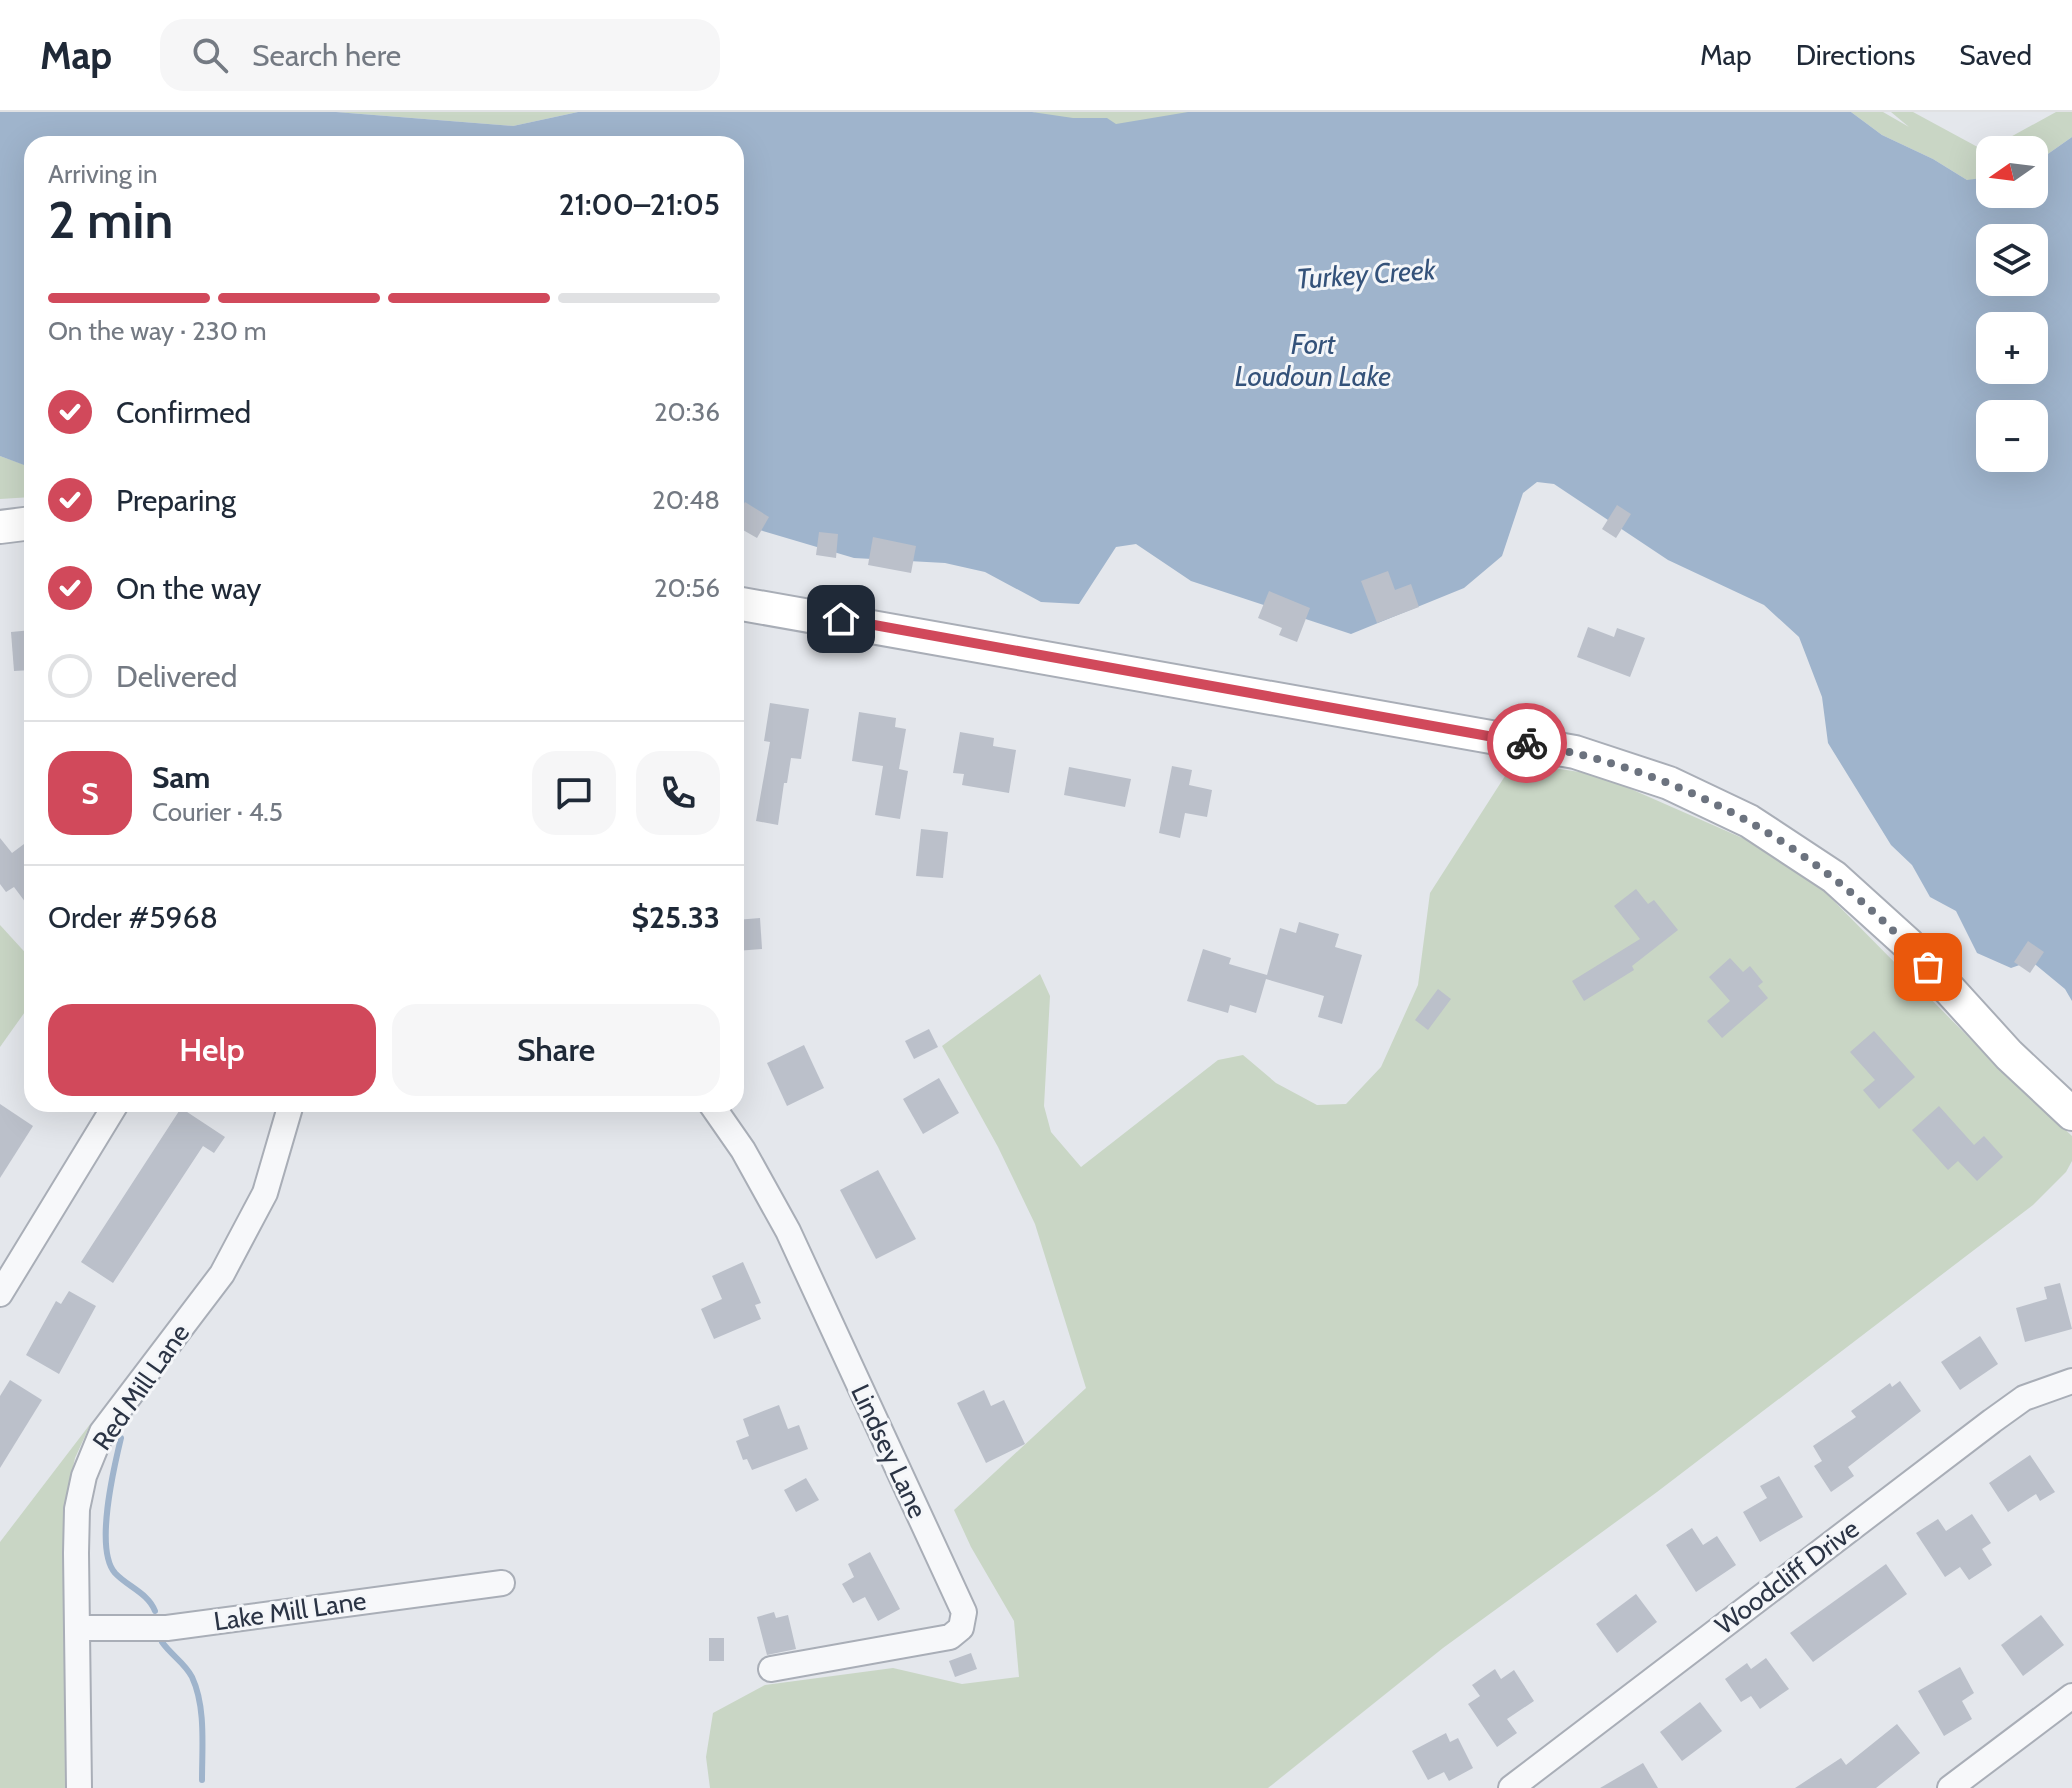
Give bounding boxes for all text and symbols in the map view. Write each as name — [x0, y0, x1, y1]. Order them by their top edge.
search box — [160, 19, 720, 91]
text: Map — [40, 32, 112, 79]
icon: search — [188, 33, 232, 77]
text: Search here — [252, 37, 401, 74]
text: Map — [1700, 38, 1752, 72]
text: Directions — [1796, 38, 1915, 72]
text: Saved — [1959, 38, 2032, 72]
north arrow — [1976, 136, 2048, 208]
map controls — [1976, 136, 2048, 472]
text: Arriving in — [48, 158, 158, 190]
text: 21:00–21:05 — [559, 186, 720, 223]
text: 2 min — [48, 188, 173, 251]
button: layers — [1976, 224, 2048, 296]
water label: Turkey Creek — [1295, 252, 1438, 296]
button: + — [1976, 312, 2048, 384]
text: On the way · 230 m — [48, 315, 266, 347]
water label: Fort Loudoun Lake — [1235, 327, 1391, 393]
icon: check — [48, 390, 92, 434]
text: Confirmed — [116, 394, 251, 431]
text: 20:36 — [654, 396, 720, 428]
button: − — [1976, 400, 2048, 472]
icon: check — [48, 478, 92, 522]
text: Preparing — [116, 482, 236, 519]
text: 20:48 — [652, 484, 720, 516]
icon: check — [48, 566, 92, 610]
text: On the way — [116, 570, 261, 607]
text: 20:56 — [654, 572, 720, 604]
pin — [807, 585, 875, 653]
icon: home — [819, 597, 863, 641]
text: Delivered — [116, 658, 237, 695]
courier — [1487, 703, 1567, 783]
icon: bike — [1505, 721, 1549, 765]
button: chat — [532, 751, 616, 835]
button: phone — [636, 751, 720, 835]
text: Sam — [152, 759, 210, 796]
text: S — [81, 775, 99, 812]
text: Courier · 4.5 — [152, 796, 283, 828]
text: Order #5968 — [48, 899, 218, 936]
text: $25.33 — [632, 899, 720, 936]
pin — [1894, 933, 1962, 1001]
icon: bag — [1906, 945, 1950, 989]
button: Help — [48, 1004, 376, 1096]
button: Share — [392, 1004, 720, 1096]
street label: Red Mill Lane — [86, 1318, 196, 1456]
street label: Lindsey Lane — [844, 1379, 934, 1523]
street label: Woodcliff Drive — [1709, 1513, 1865, 1641]
street label: Lake Mill Lane — [212, 1584, 368, 1638]

